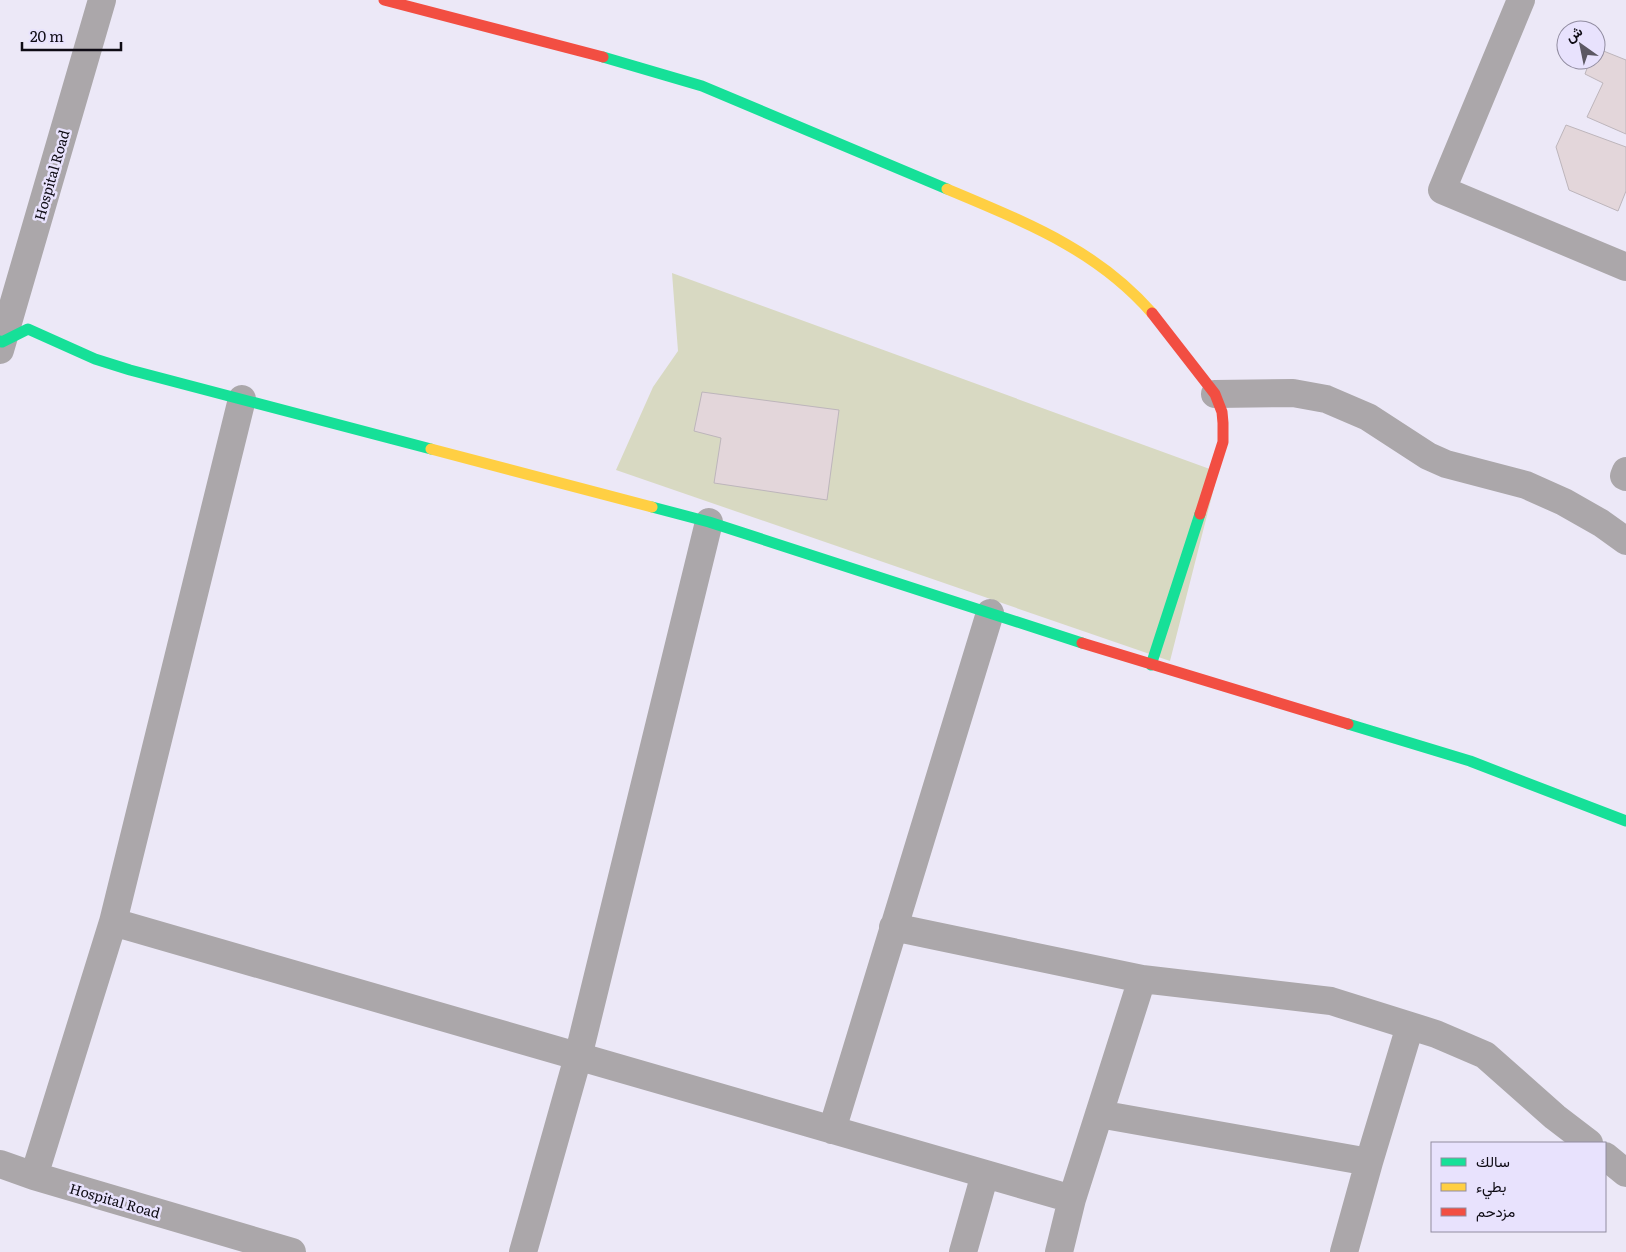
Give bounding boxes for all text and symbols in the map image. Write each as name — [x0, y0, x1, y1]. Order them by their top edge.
scale bar — [22, 20, 121, 52]
north arrow — [1556, 20, 1606, 70]
text: ش — [1561, 20, 1586, 46]
text: 20 m — [30, 24, 64, 47]
street label: Hospital Road — [29, 127, 74, 223]
legend — [1431, 1142, 1606, 1232]
text: سالك — [1476, 1149, 1510, 1172]
text: بطيء — [1476, 1174, 1506, 1200]
street label: Hospital Road — [67, 1178, 163, 1223]
text: مزدحم — [1476, 1199, 1515, 1222]

